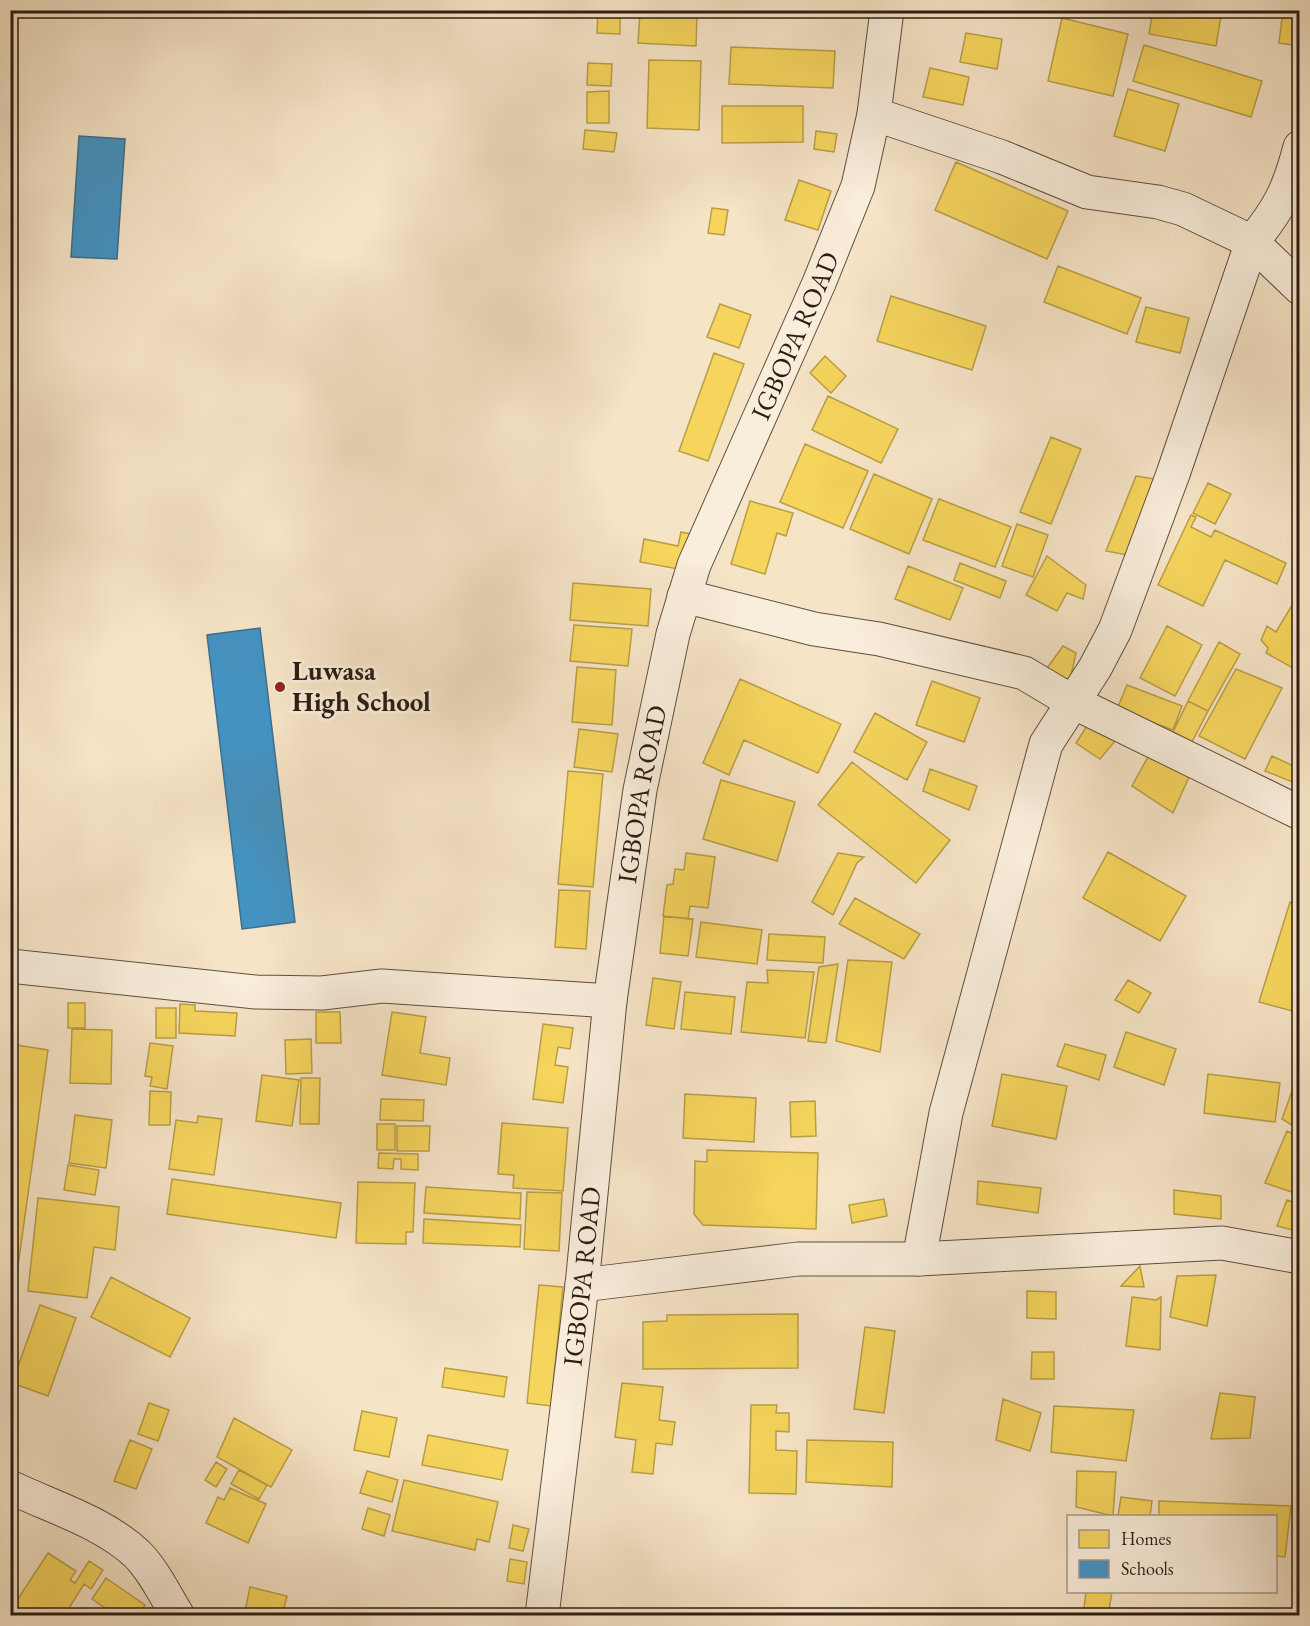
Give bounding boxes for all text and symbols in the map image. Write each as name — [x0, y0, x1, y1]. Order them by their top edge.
street label: IGBOPA ROAD — [743, 247, 847, 425]
place label: Luwasa High School — [292, 653, 431, 719]
marker: Luwasa High School — [273, 680, 287, 694]
street label: IGBOPA ROAD — [609, 702, 674, 885]
street label: IGBOPA ROAD — [554, 1185, 609, 1368]
legend — [1067, 1515, 1277, 1593]
text: Homes — [1121, 1527, 1172, 1550]
text: Schools — [1121, 1557, 1174, 1580]

